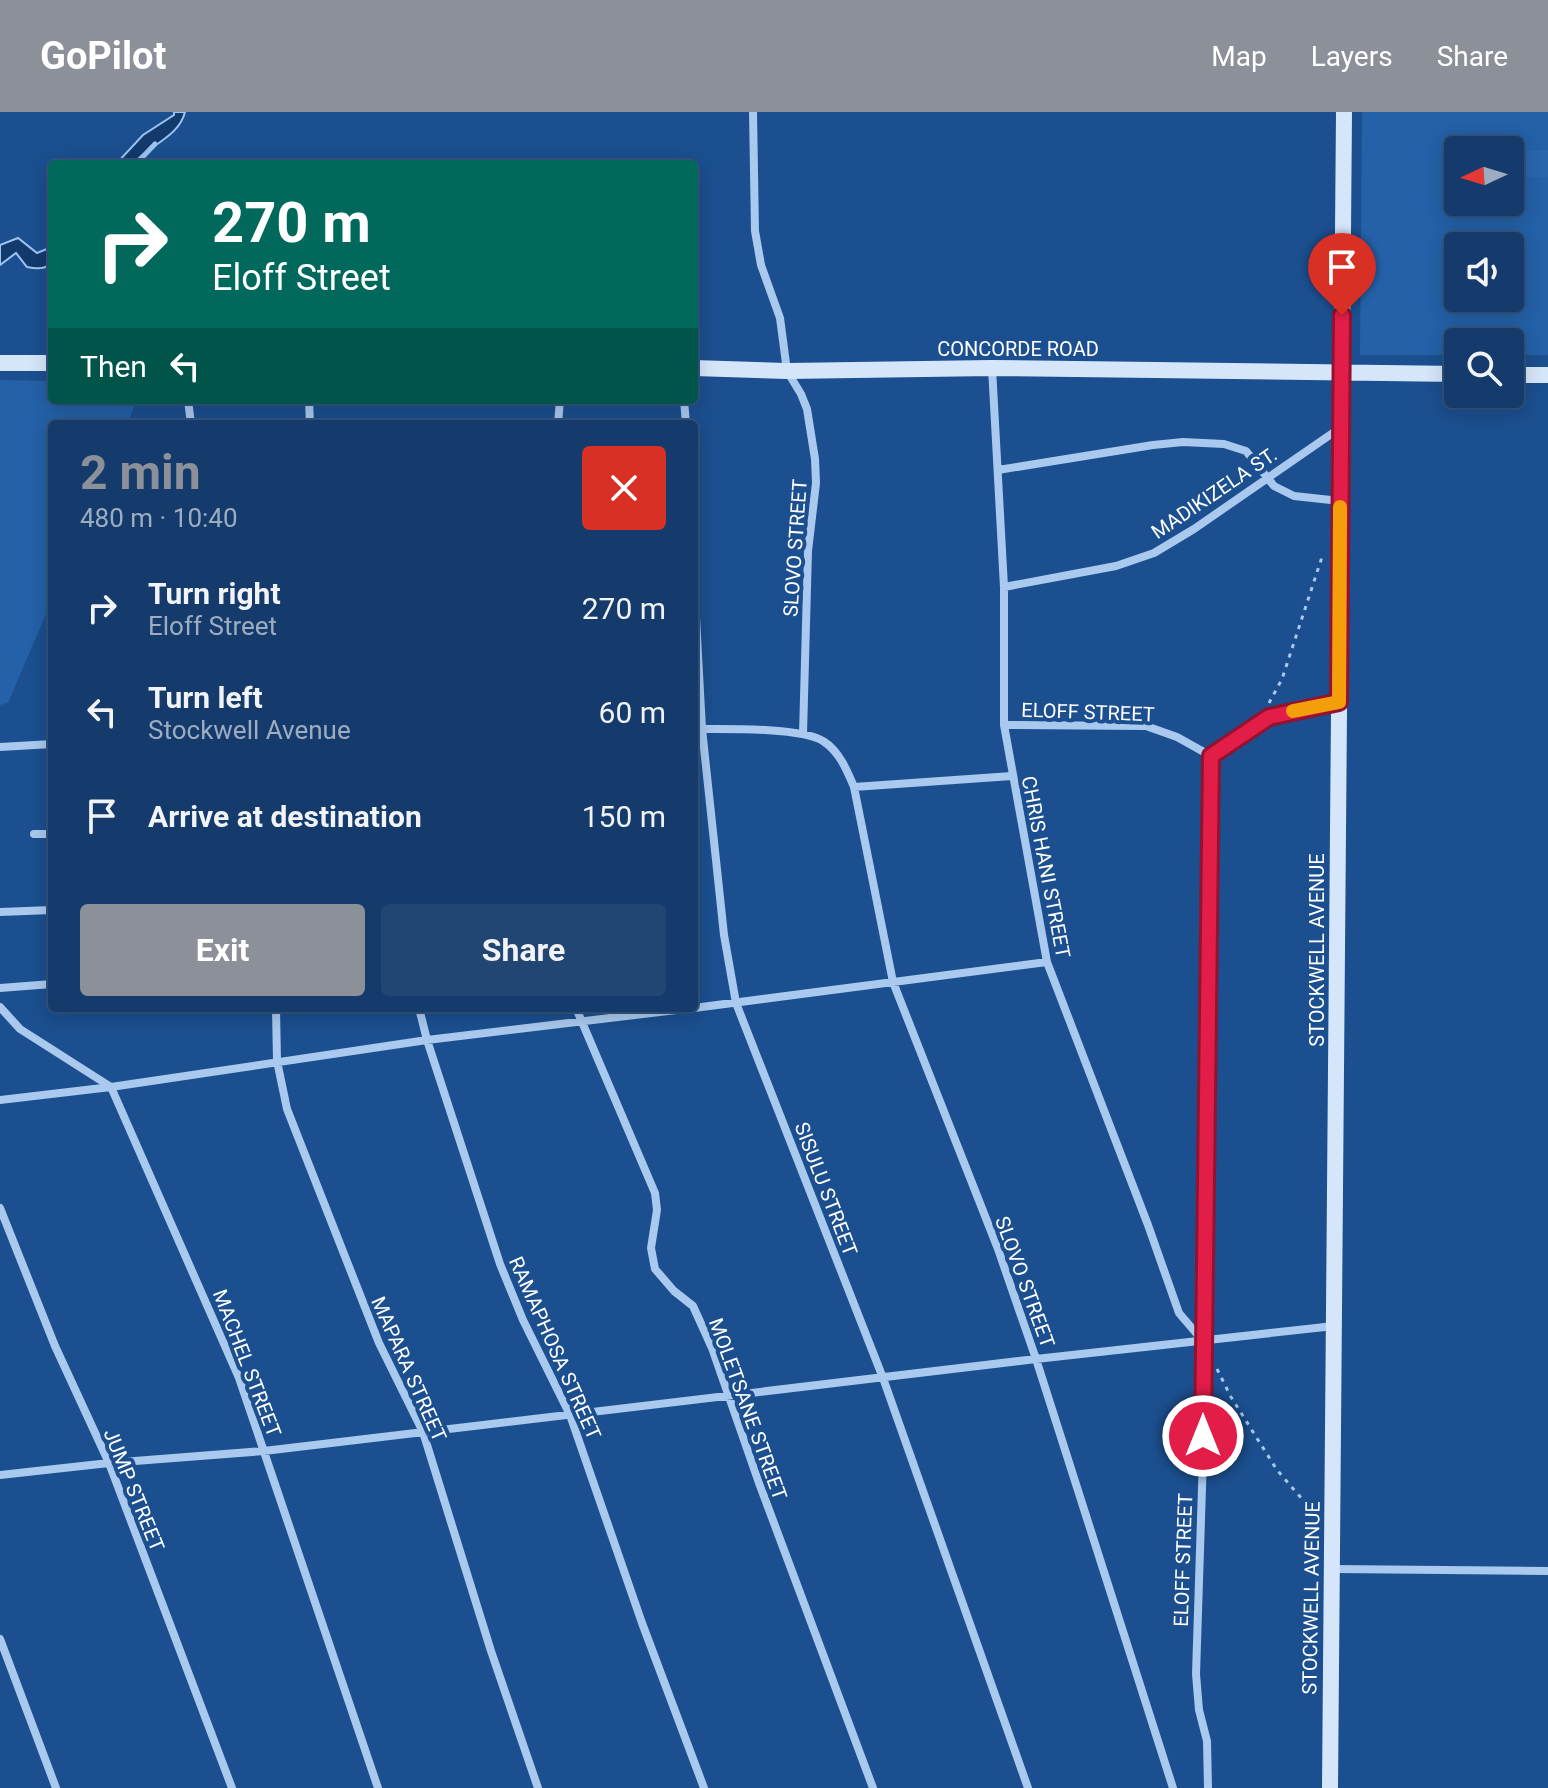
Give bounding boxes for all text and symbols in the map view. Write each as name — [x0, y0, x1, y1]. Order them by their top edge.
text: GoPilot — [40, 34, 166, 78]
text: Map — [1211, 40, 1267, 73]
text: Layers — [1311, 40, 1393, 73]
text: Share — [1437, 40, 1508, 73]
north arrow — [1444, 136, 1524, 216]
map controls — [1444, 136, 1524, 408]
text: 270 m — [212, 190, 371, 256]
icon: right — [80, 192, 184, 296]
button: sound — [1444, 232, 1524, 312]
pin — [1308, 233, 1376, 315]
icon: arrive — [1320, 245, 1364, 289]
text: Eloff Street — [212, 257, 391, 299]
button: search — [1444, 328, 1524, 408]
street label: CONCORDE ROAD — [937, 337, 1099, 361]
icon: left — [163, 344, 207, 388]
text: Then — [80, 349, 147, 384]
street label: MADIKIZELA ST. — [1147, 442, 1281, 544]
text: 2 min — [80, 444, 201, 501]
button: close — [582, 446, 666, 530]
street label: SLOVO STREET — [778, 478, 812, 618]
text: 480 m · 10:40 — [80, 503, 238, 533]
text: Turn right — [148, 576, 281, 611]
icon: right — [80, 586, 124, 630]
text: 270 m — [582, 591, 666, 626]
text: Eloff Street — [148, 611, 277, 641]
text: Turn left — [148, 680, 263, 715]
icon: left — [80, 690, 124, 734]
text: 60 m — [599, 695, 666, 730]
street label: ELOFF STREET — [1021, 698, 1155, 726]
text: Stockwell Avenue — [148, 715, 351, 745]
street label: CHRIS HANI STREET — [1017, 774, 1075, 960]
icon: arrive — [80, 794, 124, 838]
text: Arrive at destination — [148, 799, 422, 834]
text: 150 m — [582, 799, 666, 834]
street label: STOCKWELL AVENUE — [1305, 853, 1329, 1047]
button: Exit — [80, 904, 365, 996]
button: Share — [381, 904, 666, 996]
street label: SISULU STREET — [789, 1119, 863, 1259]
street label: SLOVO STREET — [990, 1213, 1060, 1351]
street label: RAMAPHOSA STREET — [504, 1253, 606, 1443]
street label: MACHEL STREET — [208, 1286, 286, 1440]
street label: MAPARA STREET — [366, 1293, 452, 1445]
street label: MOLETSANE STREET — [704, 1315, 792, 1503]
position arrow — [1161, 1394, 1245, 1478]
street label: JUMP STREET — [99, 1425, 170, 1555]
street label: ELOFF STREET — [1169, 1493, 1197, 1627]
street label: STOCKWELL AVENUE — [1297, 1501, 1325, 1695]

